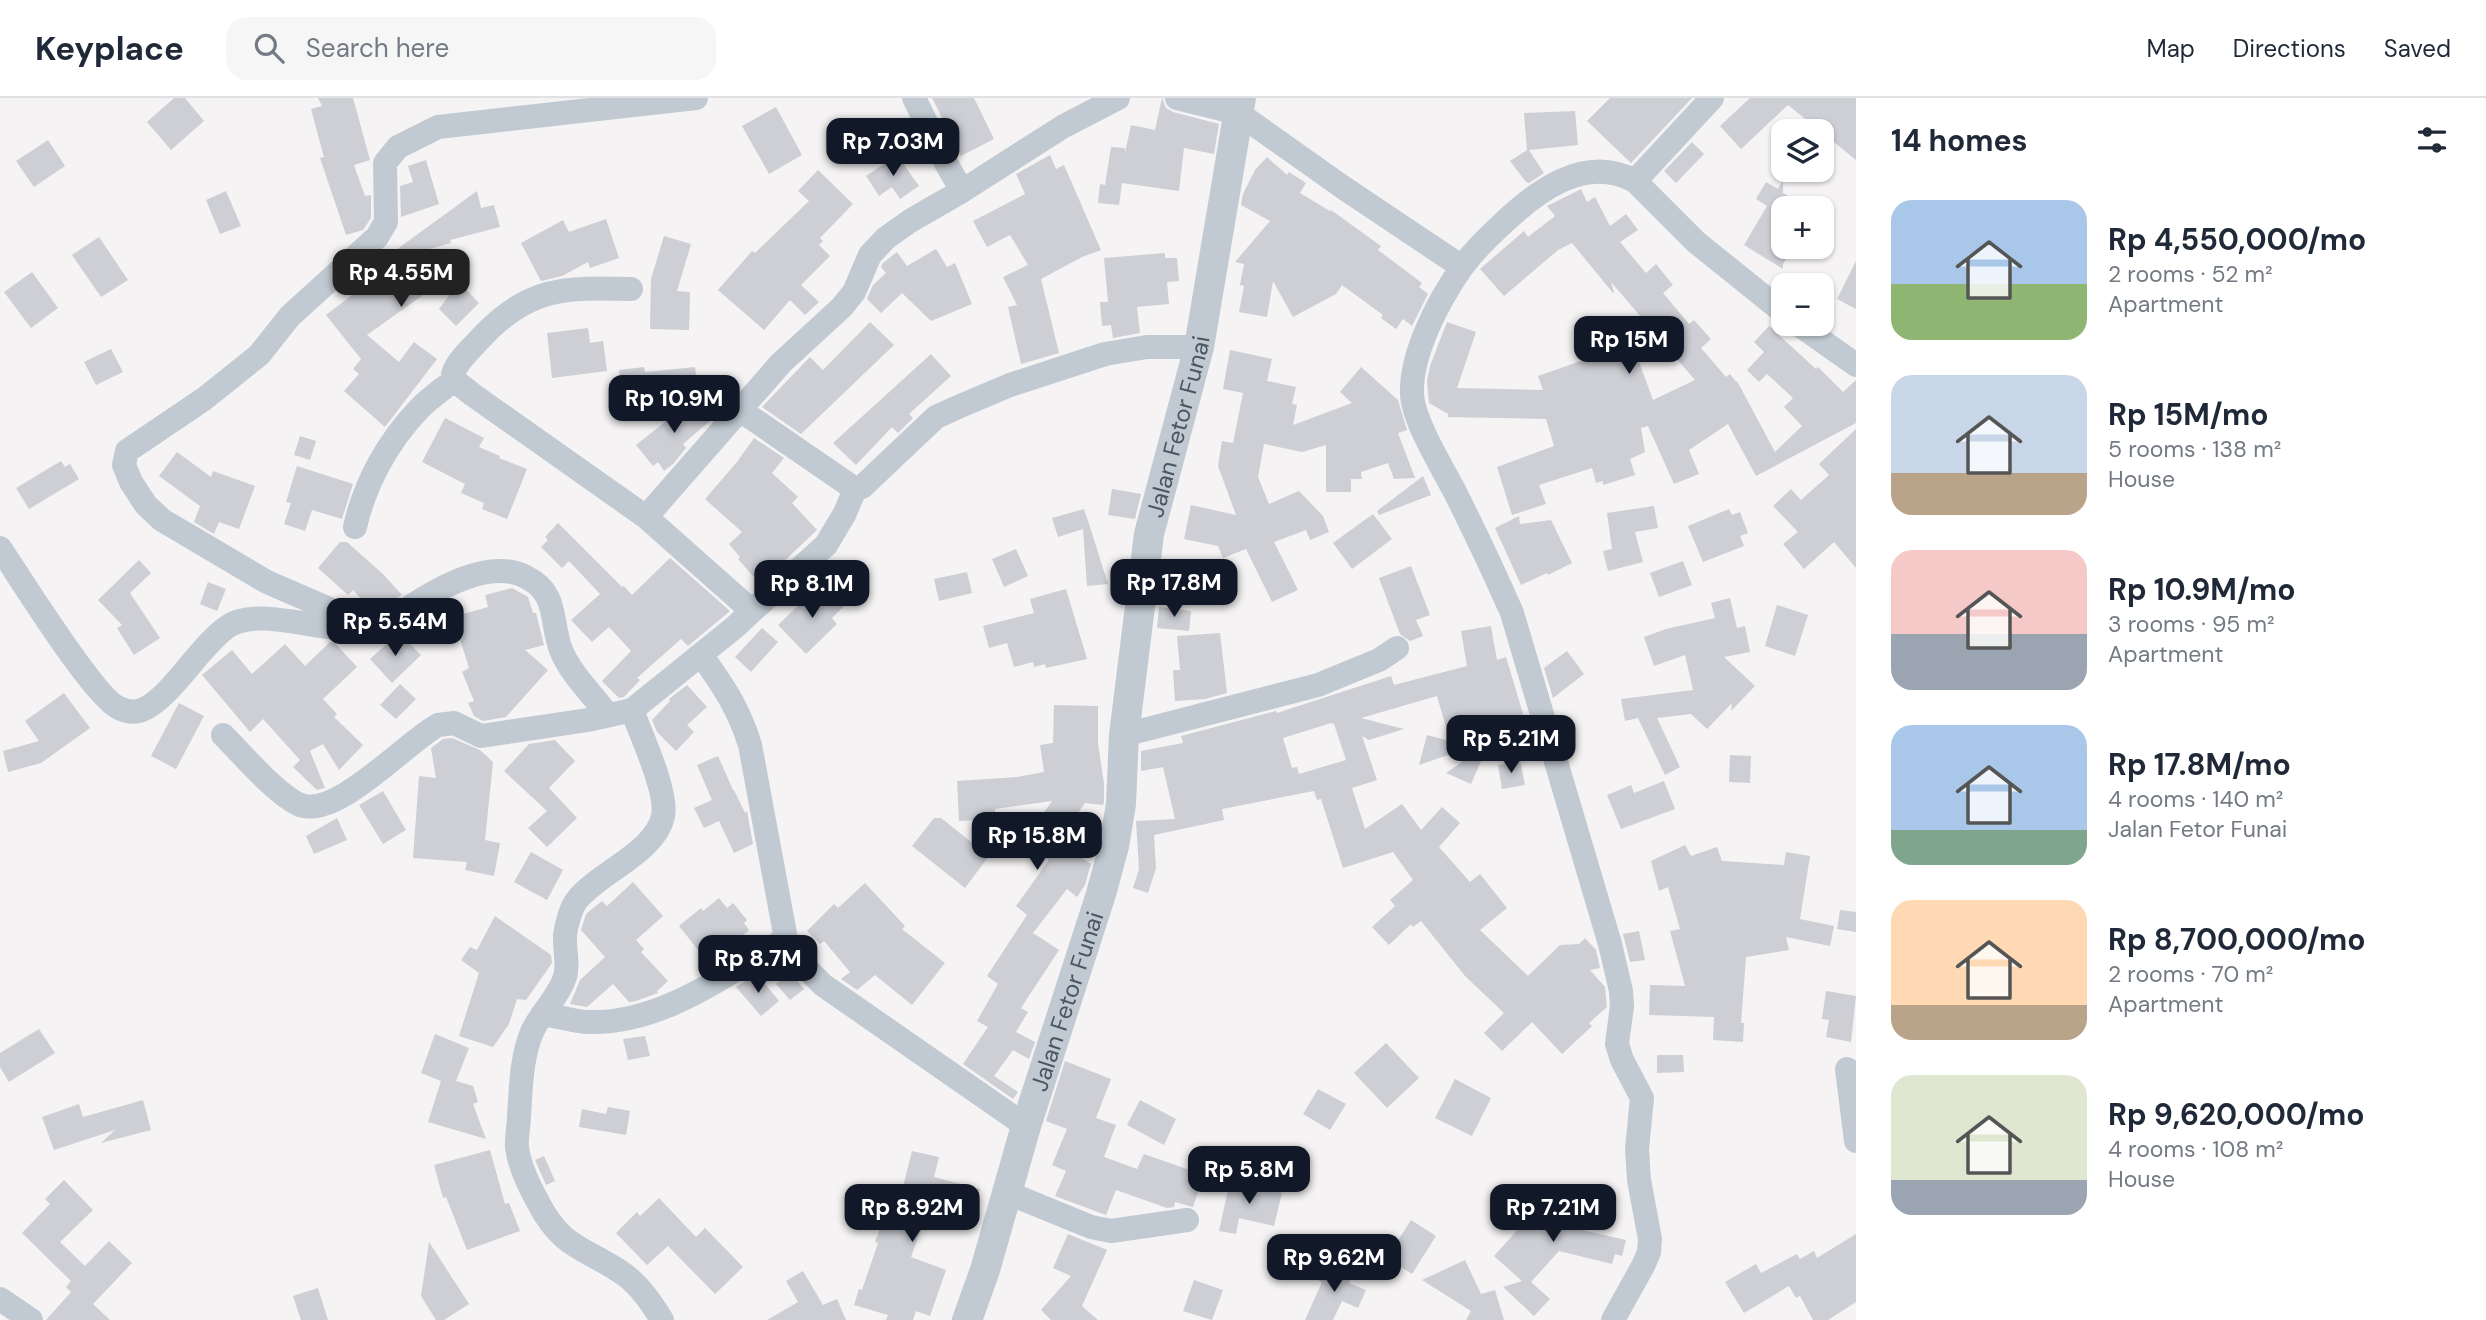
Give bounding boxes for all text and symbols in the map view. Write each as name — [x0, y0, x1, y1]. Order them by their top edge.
search box — [226, 17, 716, 80]
text: Keyplace — [35, 27, 184, 70]
icon: search — [250, 29, 288, 67]
text: Search here — [306, 31, 449, 65]
text: Map — [2147, 33, 2195, 64]
text: Directions — [2233, 33, 2346, 64]
text: Saved — [2384, 33, 2451, 64]
pin: Rp 7.03M — [821, 118, 965, 178]
map controls — [1771, 119, 1834, 336]
button: layers — [1771, 119, 1834, 182]
text: 14 homes — [1891, 121, 2028, 160]
icon: filters — [2413, 121, 2451, 159]
text: Rp 7.03M — [842, 126, 944, 156]
button: + — [1771, 196, 1834, 259]
text: Rp 4,550,000/mo — [2108, 220, 2366, 259]
icon: home — [1947, 228, 2031, 312]
pin: Rp 4.55M — [329, 250, 473, 309]
text: Rp 4.55M — [349, 257, 453, 287]
text: 2 rooms · 52 m² — [2108, 259, 2273, 289]
button: − — [1771, 273, 1834, 336]
text: Apartment — [2108, 289, 2223, 319]
pin: Rp 15M — [1572, 316, 1686, 376]
text: Rp 15M — [1590, 324, 1668, 354]
street label: Jalan Fetor Funai — [1139, 333, 1216, 521]
pin: Rp 10.9M — [602, 376, 746, 435]
text: Rp 10.9M — [625, 383, 723, 413]
text: Rp 15M/mo — [2108, 395, 2269, 434]
icon: home — [1947, 403, 2031, 487]
text: 5 rooms · 138 m² — [2108, 434, 2281, 464]
text: House — [2108, 464, 2175, 494]
pin: Rp 8.1M — [747, 560, 877, 620]
pin: Rp 17.8M — [1102, 560, 1246, 619]
text: Rp 17.8M — [1126, 567, 1222, 597]
text: Rp 8.1M — [770, 568, 854, 598]
text: Rp 10.9M/mo — [2108, 570, 2296, 609]
icon: home — [1947, 578, 2031, 662]
pin: Rp 5.54M — [323, 598, 467, 658]
text: Rp 5.54M — [343, 606, 447, 636]
text: 3 rooms · 95 m² — [2108, 609, 2275, 639]
text: Apartment — [2108, 639, 2223, 669]
pin: Rp 5.21M — [1439, 716, 1583, 775]
text: Rp 5.21M — [1462, 723, 1560, 753]
text: Rp 17.8M/mo — [2108, 745, 2291, 784]
icon: home — [1947, 753, 2031, 837]
text: 4 rooms · 140 m² — [2108, 784, 2283, 814]
pin: Rp 15.8M — [965, 812, 1109, 872]
text: Jalan Fetor Funai — [2108, 814, 2287, 844]
text: Rp 15.8M — [988, 820, 1086, 850]
street label: Jalan Fetor Funai — [1023, 907, 1110, 1095]
text: Rp 8,700,000/mo — [2108, 920, 2366, 959]
icon: home — [1947, 928, 2031, 1012]
pin: Rp 8.7M — [693, 936, 823, 995]
text: Rp 8.7M — [714, 943, 802, 973]
text: 2 rooms · 70 m² — [2108, 959, 2273, 989]
text: Apartment — [2108, 989, 2223, 1019]
text: Rp 9,620,000/mo — [2108, 1095, 2364, 1134]
icon: home — [1947, 1103, 2031, 1187]
text: 4 rooms · 108 m² — [2108, 1134, 2283, 1164]
pin: Rp 5.8M — [1184, 1146, 1314, 1206]
text: Rp 5.8M — [1204, 1154, 1294, 1184]
text: House — [2108, 1164, 2175, 1194]
pin: Rp 8.92M — [840, 1184, 984, 1244]
pin: Rp 7.21M — [1481, 1184, 1625, 1244]
text: Rp 8.92M — [861, 1192, 963, 1222]
text: Rp 7.21M — [1506, 1192, 1600, 1222]
pin: Rp 9.62M — [1262, 1234, 1406, 1294]
text: Rp 9.62M — [1283, 1242, 1385, 1272]

